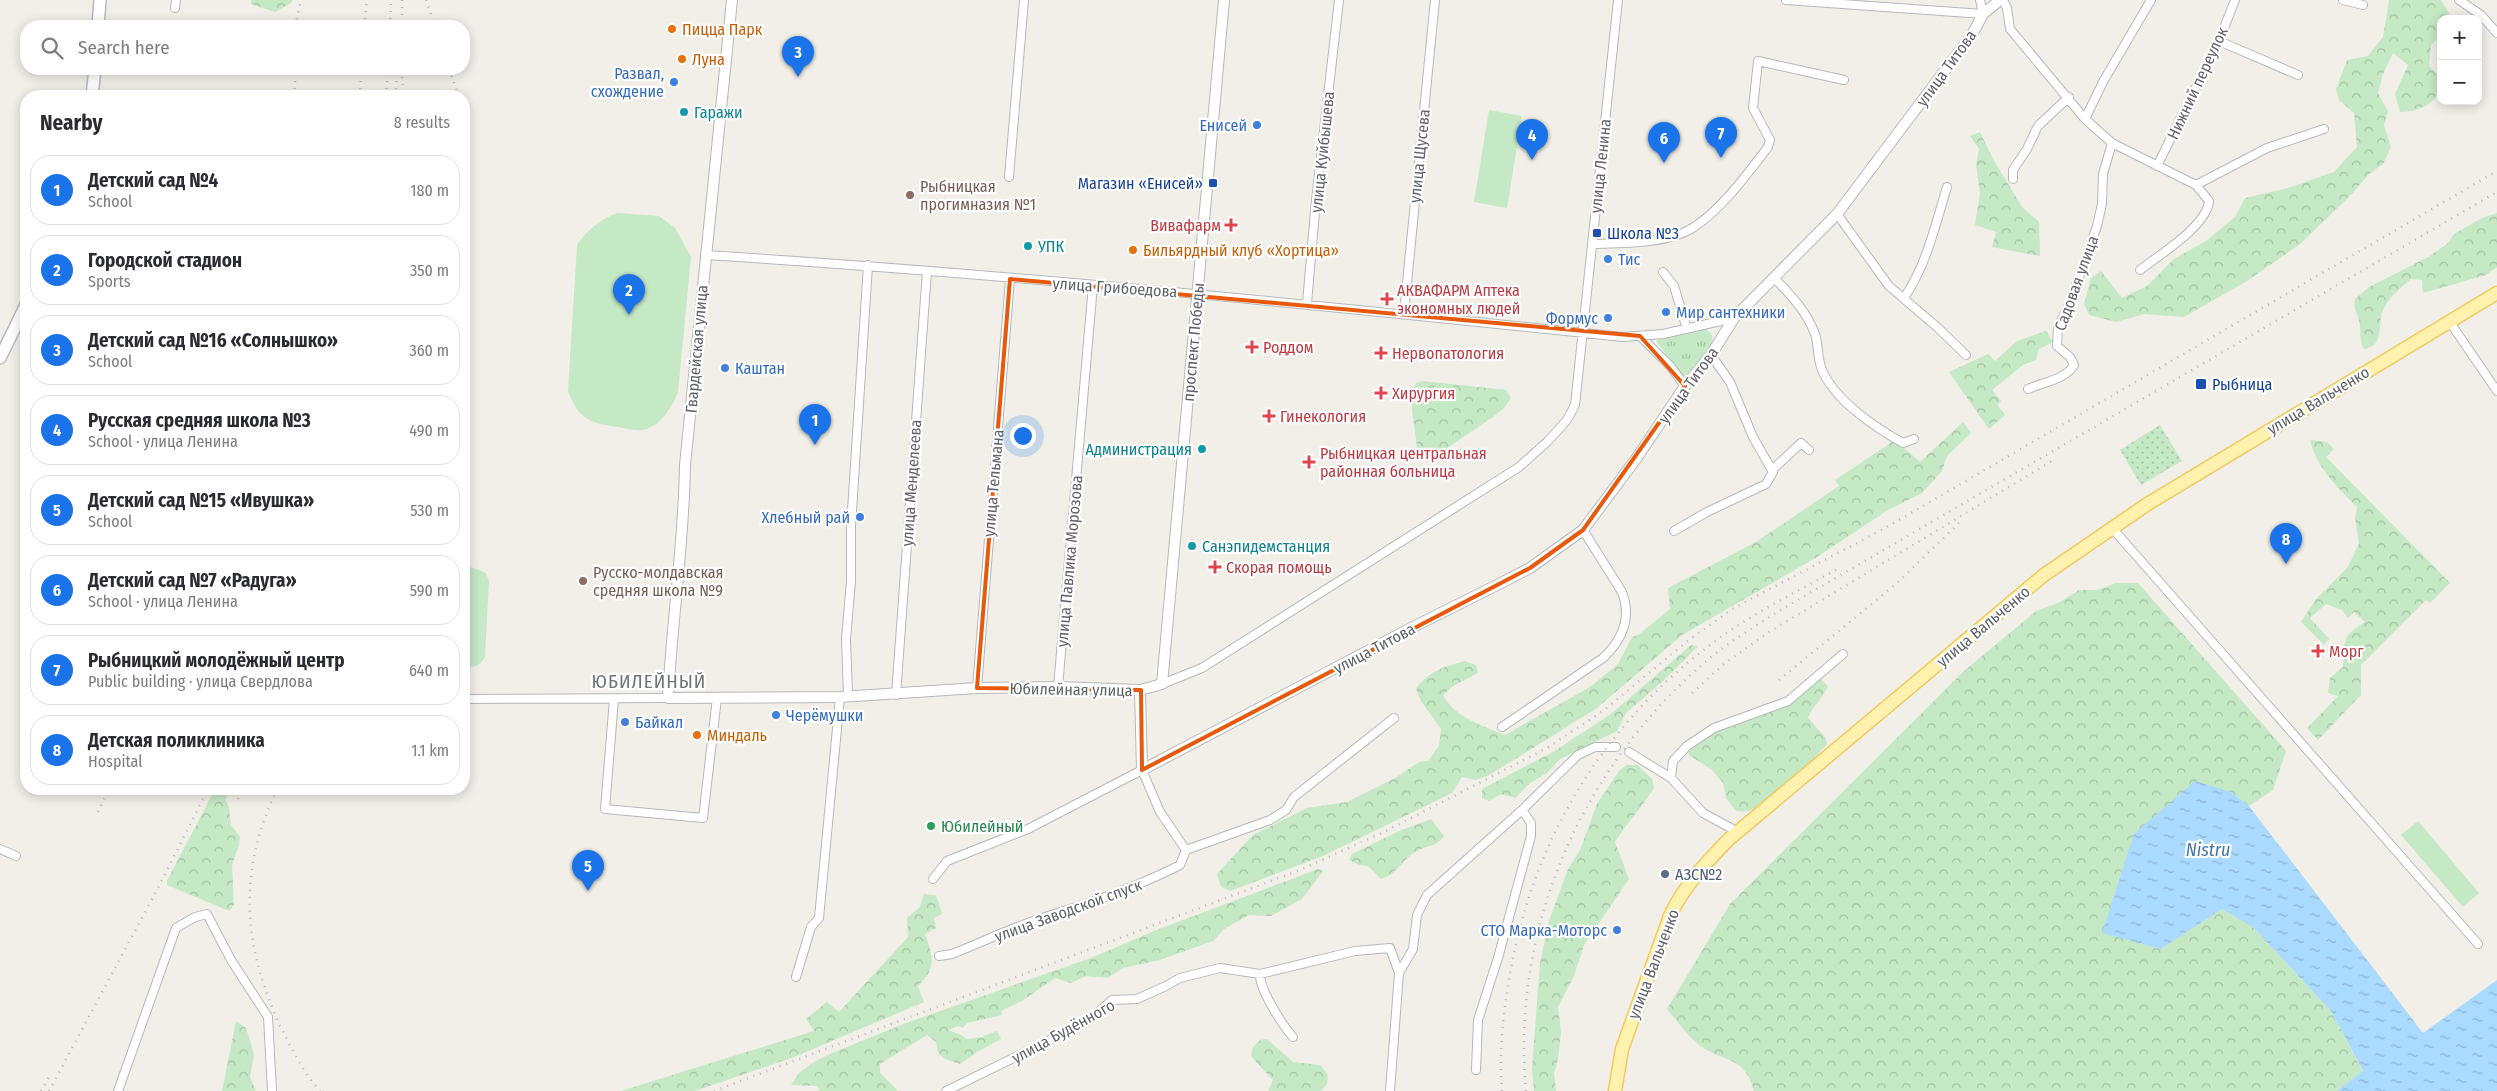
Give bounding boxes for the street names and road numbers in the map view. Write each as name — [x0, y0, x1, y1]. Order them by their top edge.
street label: Нижний переулок — [2163, 24, 2232, 142]
street label: улица Титова — [1912, 26, 1981, 110]
street label: улица Куйбышева — [1307, 90, 1338, 214]
street label: улица Щусева — [1405, 108, 1434, 204]
street label: улица Ленина — [1586, 118, 1615, 214]
street label: Садовая улица — [2050, 233, 2103, 333]
street label: улица Грибоедова — [1052, 274, 1178, 301]
street label: проспект Победы — [1179, 282, 1208, 402]
street label: Гвардейская улица — [681, 284, 712, 414]
street label: улица Титова — [1654, 343, 1723, 427]
street label: улица Вальченко — [2264, 362, 2373, 438]
street label: улица Менделеева — [898, 419, 925, 547]
street label: улица Тельмана — [979, 428, 1008, 538]
street label: улица Павлика Морозова — [1053, 474, 1086, 648]
street label: улица Вальченко — [1933, 582, 2034, 671]
street label: улица Титова — [1330, 619, 1418, 678]
street label: Юбилейная улица — [1009, 679, 1133, 700]
street label: улица Заводской спуск — [992, 875, 1145, 946]
street label: улица Вальченко — [1624, 907, 1683, 1022]
street label: улица Будённого — [1008, 995, 1118, 1068]

